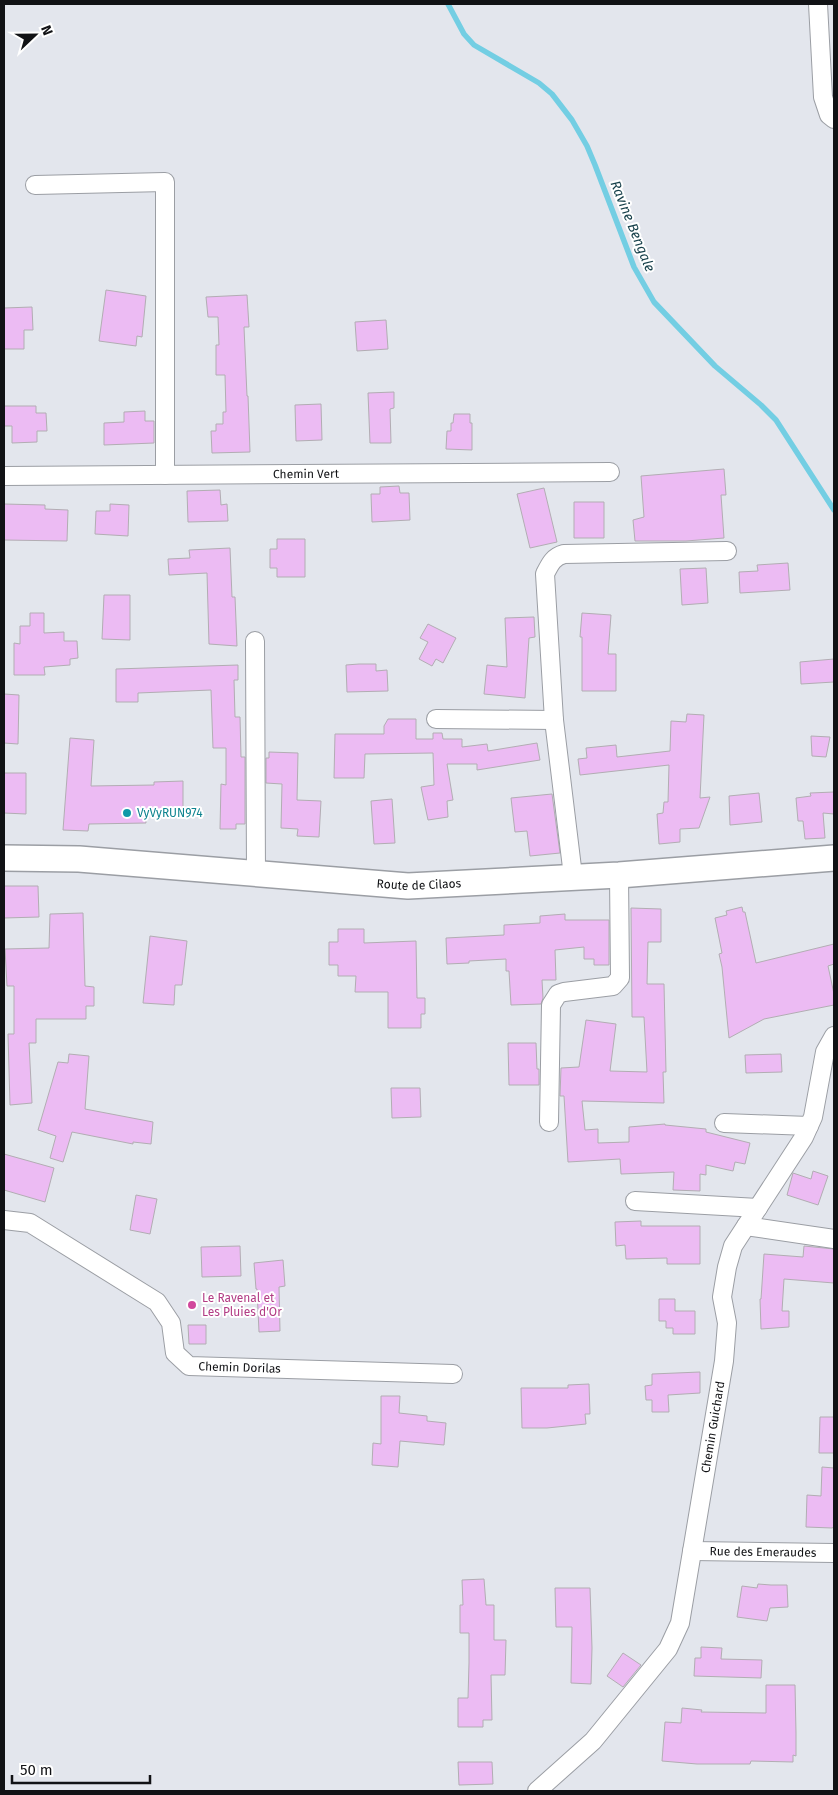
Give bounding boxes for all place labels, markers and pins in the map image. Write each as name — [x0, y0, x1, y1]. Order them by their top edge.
place label: VyVyRUN974 — [137, 806, 203, 820]
marker: VyVyRUN974 — [121, 807, 133, 819]
place label: Le Ravenal et Les Pluies d'Or — [202, 1291, 282, 1319]
marker: Le Ravenal et Les Pluies d'Or — [186, 1299, 198, 1311]

